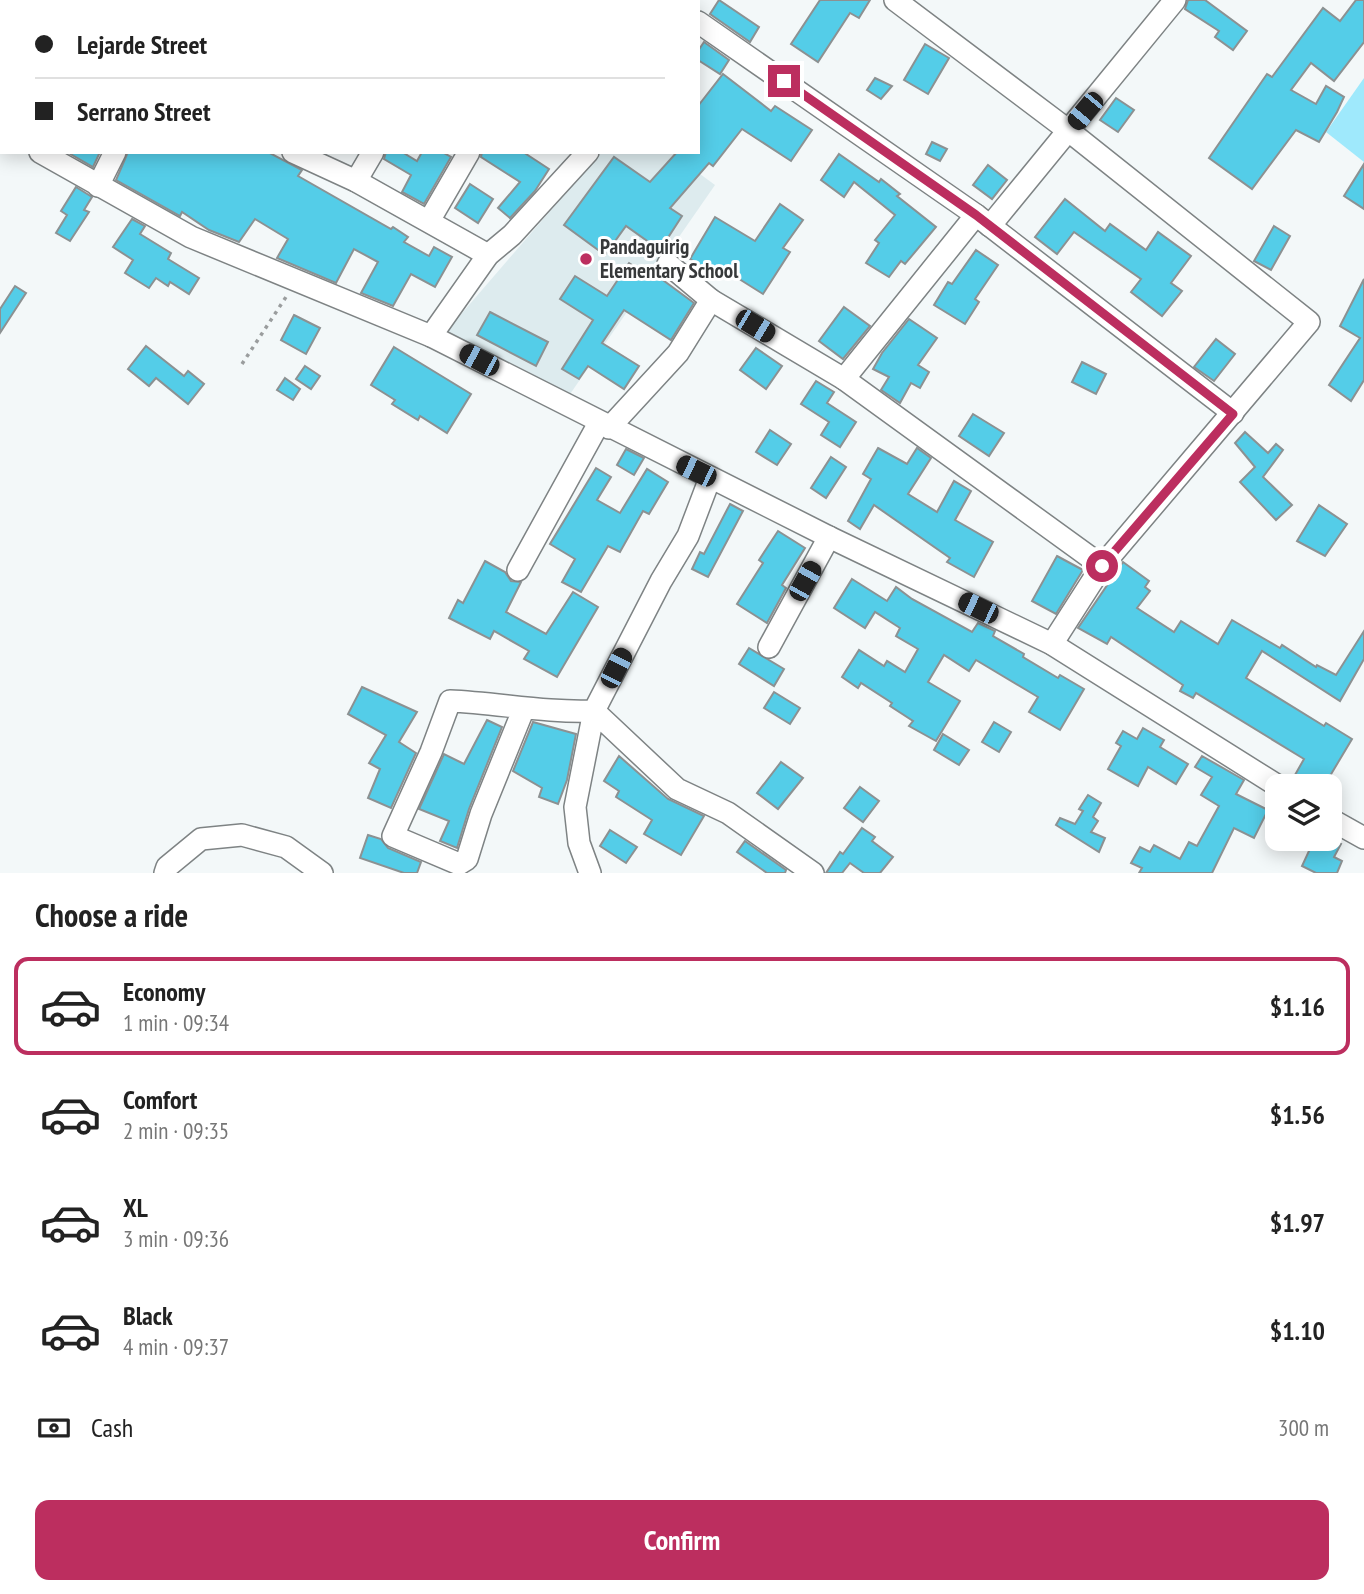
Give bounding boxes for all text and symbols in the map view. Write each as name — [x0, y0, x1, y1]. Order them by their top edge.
text: Lejarde Street — [77, 28, 207, 61]
route end — [768, 65, 800, 97]
car — [1064, 88, 1107, 134]
text: Serrano Street — [77, 95, 211, 128]
place label: Pandaguirig Elementary School — [600, 233, 739, 284]
marker: Pandaguirig Elementary School — [578, 251, 594, 267]
car — [732, 306, 779, 346]
car — [456, 341, 503, 379]
car — [673, 452, 720, 490]
route start — [1086, 550, 1118, 582]
car — [786, 558, 825, 604]
car — [955, 589, 1002, 627]
car — [598, 645, 635, 691]
map controls — [1265, 774, 1342, 851]
button: layers — [1265, 774, 1342, 851]
text: Choose a ride — [35, 894, 188, 936]
icon: car — [39, 975, 102, 1038]
text: Economy — [123, 975, 205, 1008]
text: $1.16 — [1270, 990, 1325, 1023]
text: 1 min · 09:34 — [123, 1008, 229, 1037]
icon: car — [39, 1083, 102, 1146]
text: Comfort — [123, 1083, 197, 1116]
text: $1.56 — [1270, 1098, 1325, 1131]
text: 2 min · 09:35 — [123, 1116, 229, 1145]
icon: car — [39, 1191, 102, 1254]
text: XL — [123, 1191, 148, 1224]
text: $1.97 — [1270, 1206, 1325, 1239]
text: 3 min · 09:36 — [123, 1224, 229, 1253]
icon: car — [39, 1299, 102, 1362]
text: Black — [123, 1299, 173, 1332]
text: $1.10 — [1270, 1314, 1325, 1347]
text: 4 min · 09:37 — [123, 1332, 229, 1361]
icon: cash — [35, 1409, 73, 1447]
text: Cash — [91, 1411, 133, 1444]
text: 300 m — [1278, 1413, 1329, 1442]
button: Confirm — [35, 1500, 1329, 1580]

